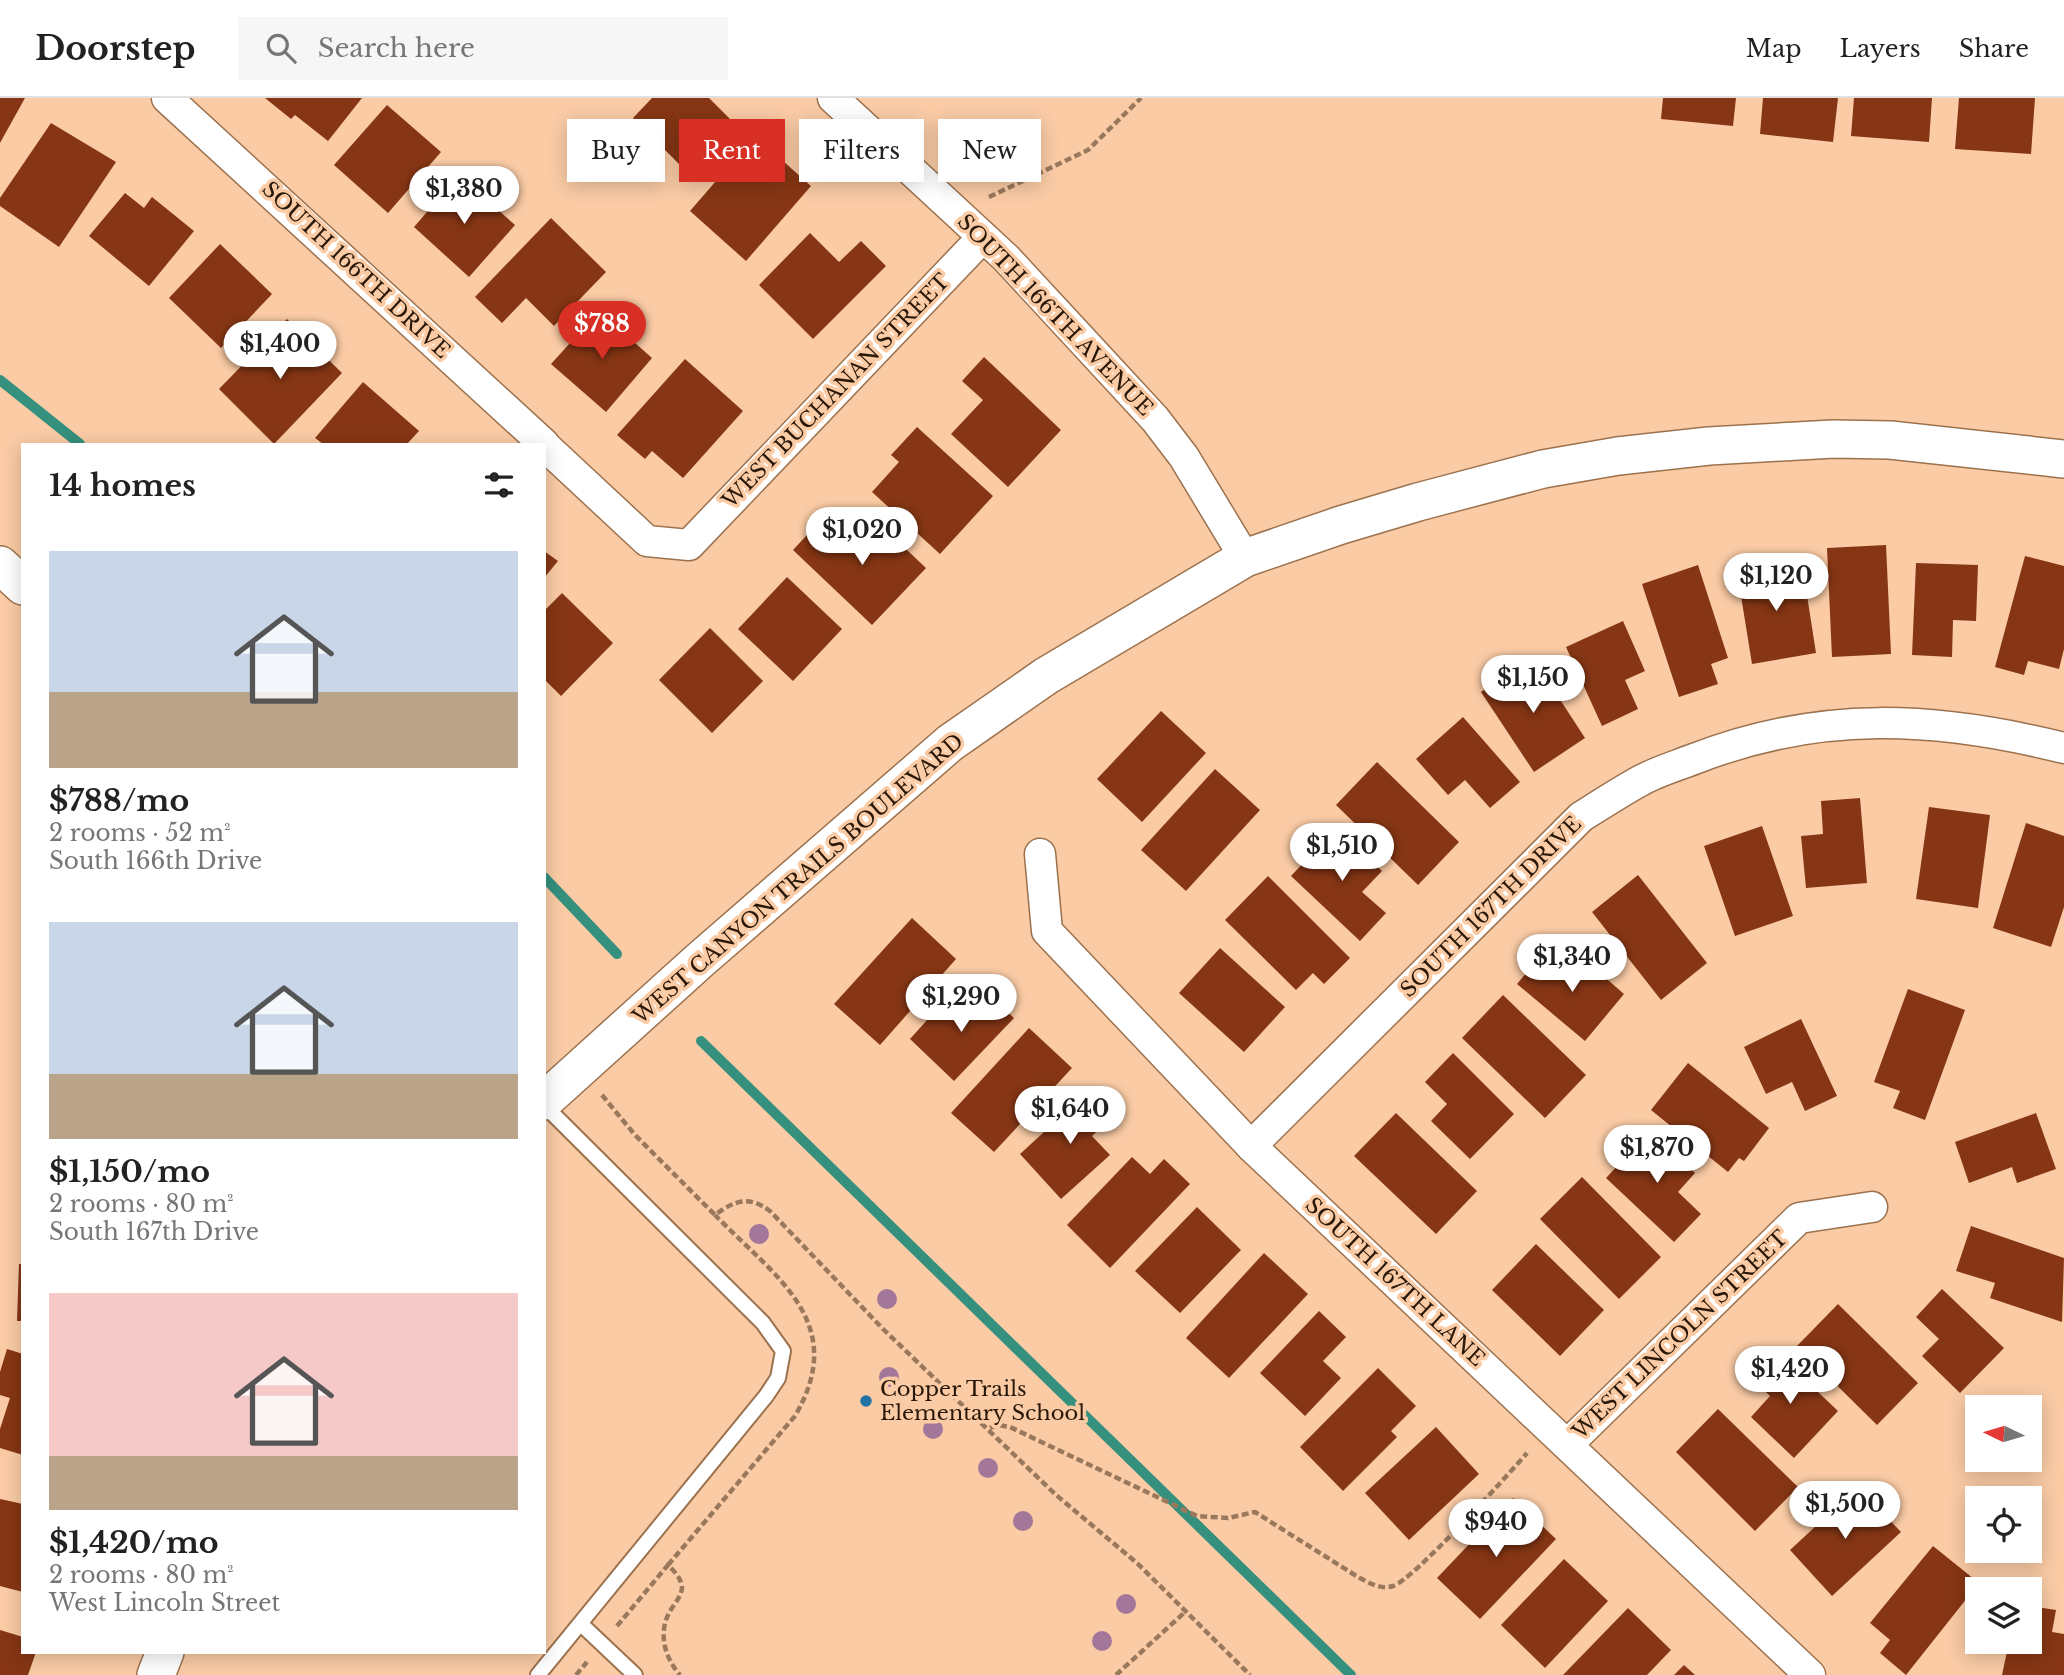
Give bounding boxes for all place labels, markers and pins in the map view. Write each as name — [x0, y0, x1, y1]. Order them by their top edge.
pin: $1,380 — [407, 166, 521, 226]
pin: $788 — [561, 302, 643, 361]
pin: $1,400 — [223, 322, 337, 381]
pin: $1,020 — [805, 508, 919, 567]
pin: $1,120 — [1719, 554, 1833, 613]
pin: $1,150 — [1476, 656, 1590, 715]
pin: $1,510 — [1285, 824, 1399, 883]
pin: $1,340 — [1515, 934, 1629, 994]
pin: $1,290 — [904, 974, 1018, 1034]
pin: $1,640 — [1013, 1086, 1127, 1146]
pin: $1,870 — [1600, 1126, 1714, 1185]
pin: $1,420 — [1733, 1346, 1847, 1406]
place label: Copper Trails Elementary School — [880, 1376, 1085, 1426]
marker: Copper Trails Elementary School — [858, 1393, 874, 1409]
pin: $1,500 — [1788, 1482, 1902, 1541]
pin: $940 — [1455, 1500, 1537, 1559]

